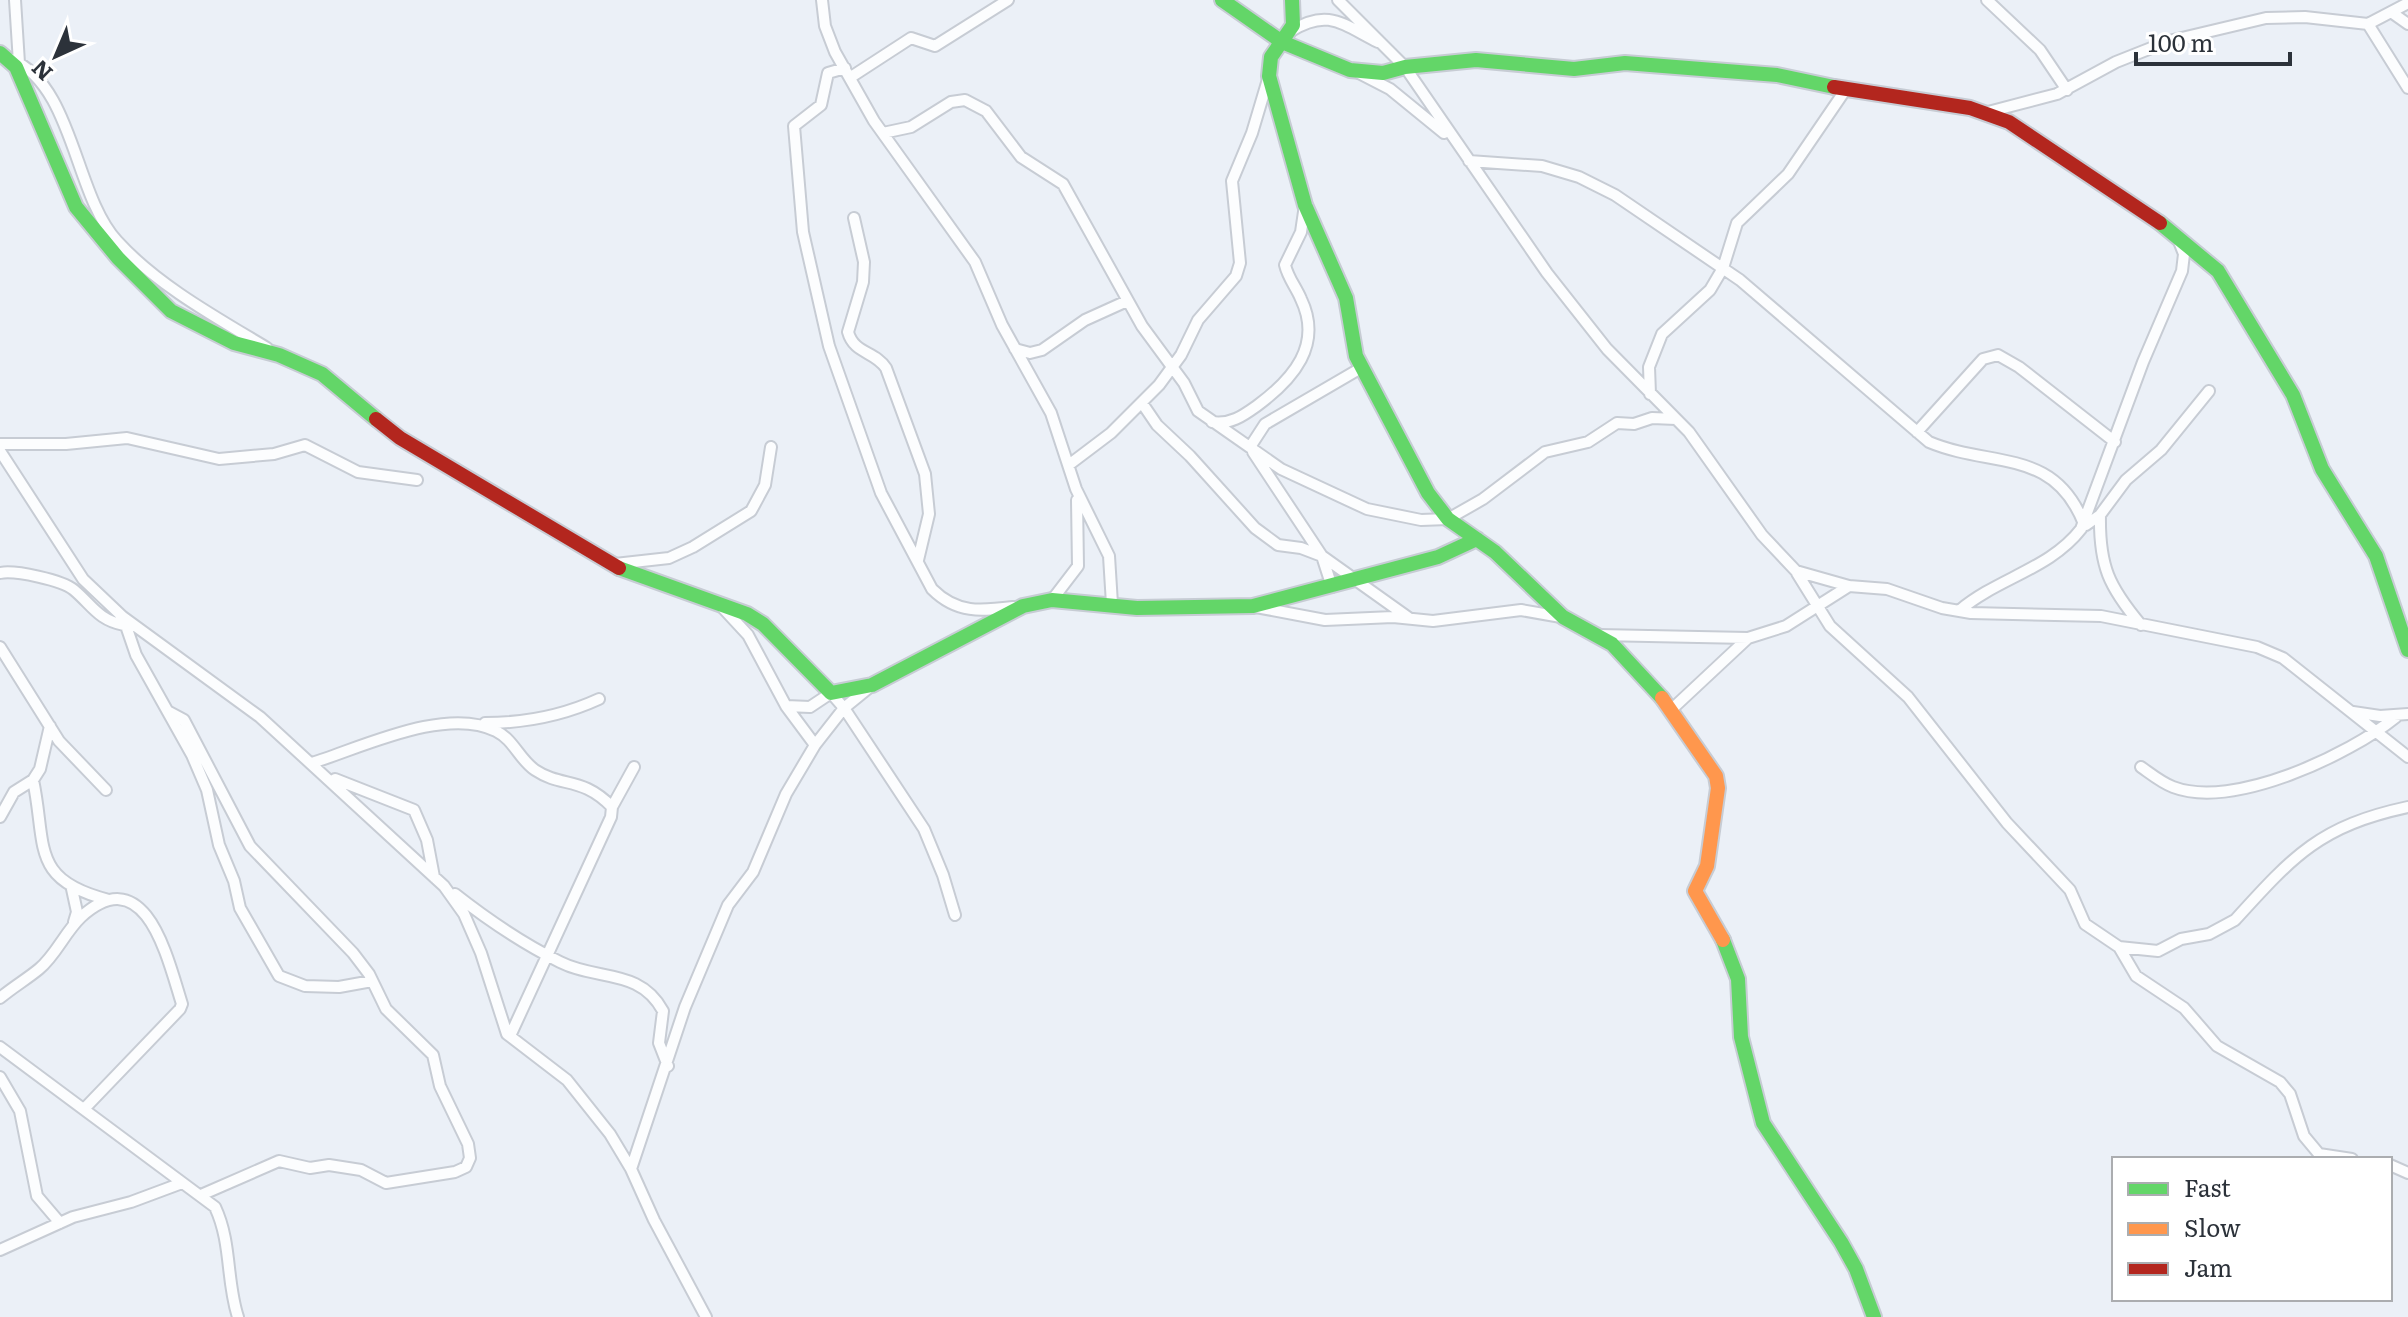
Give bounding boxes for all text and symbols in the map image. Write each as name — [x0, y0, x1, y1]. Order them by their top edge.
north arrow — [16, 16, 96, 96]
scale bar — [2136, 16, 2290, 66]
text: 100 m — [2148, 24, 2214, 59]
text: N — [23, 53, 59, 90]
legend — [2112, 1157, 2392, 1301]
text: Fast — [2184, 1169, 2231, 1204]
text: Slow — [2184, 1209, 2241, 1244]
text: Jam — [2184, 1249, 2232, 1284]

